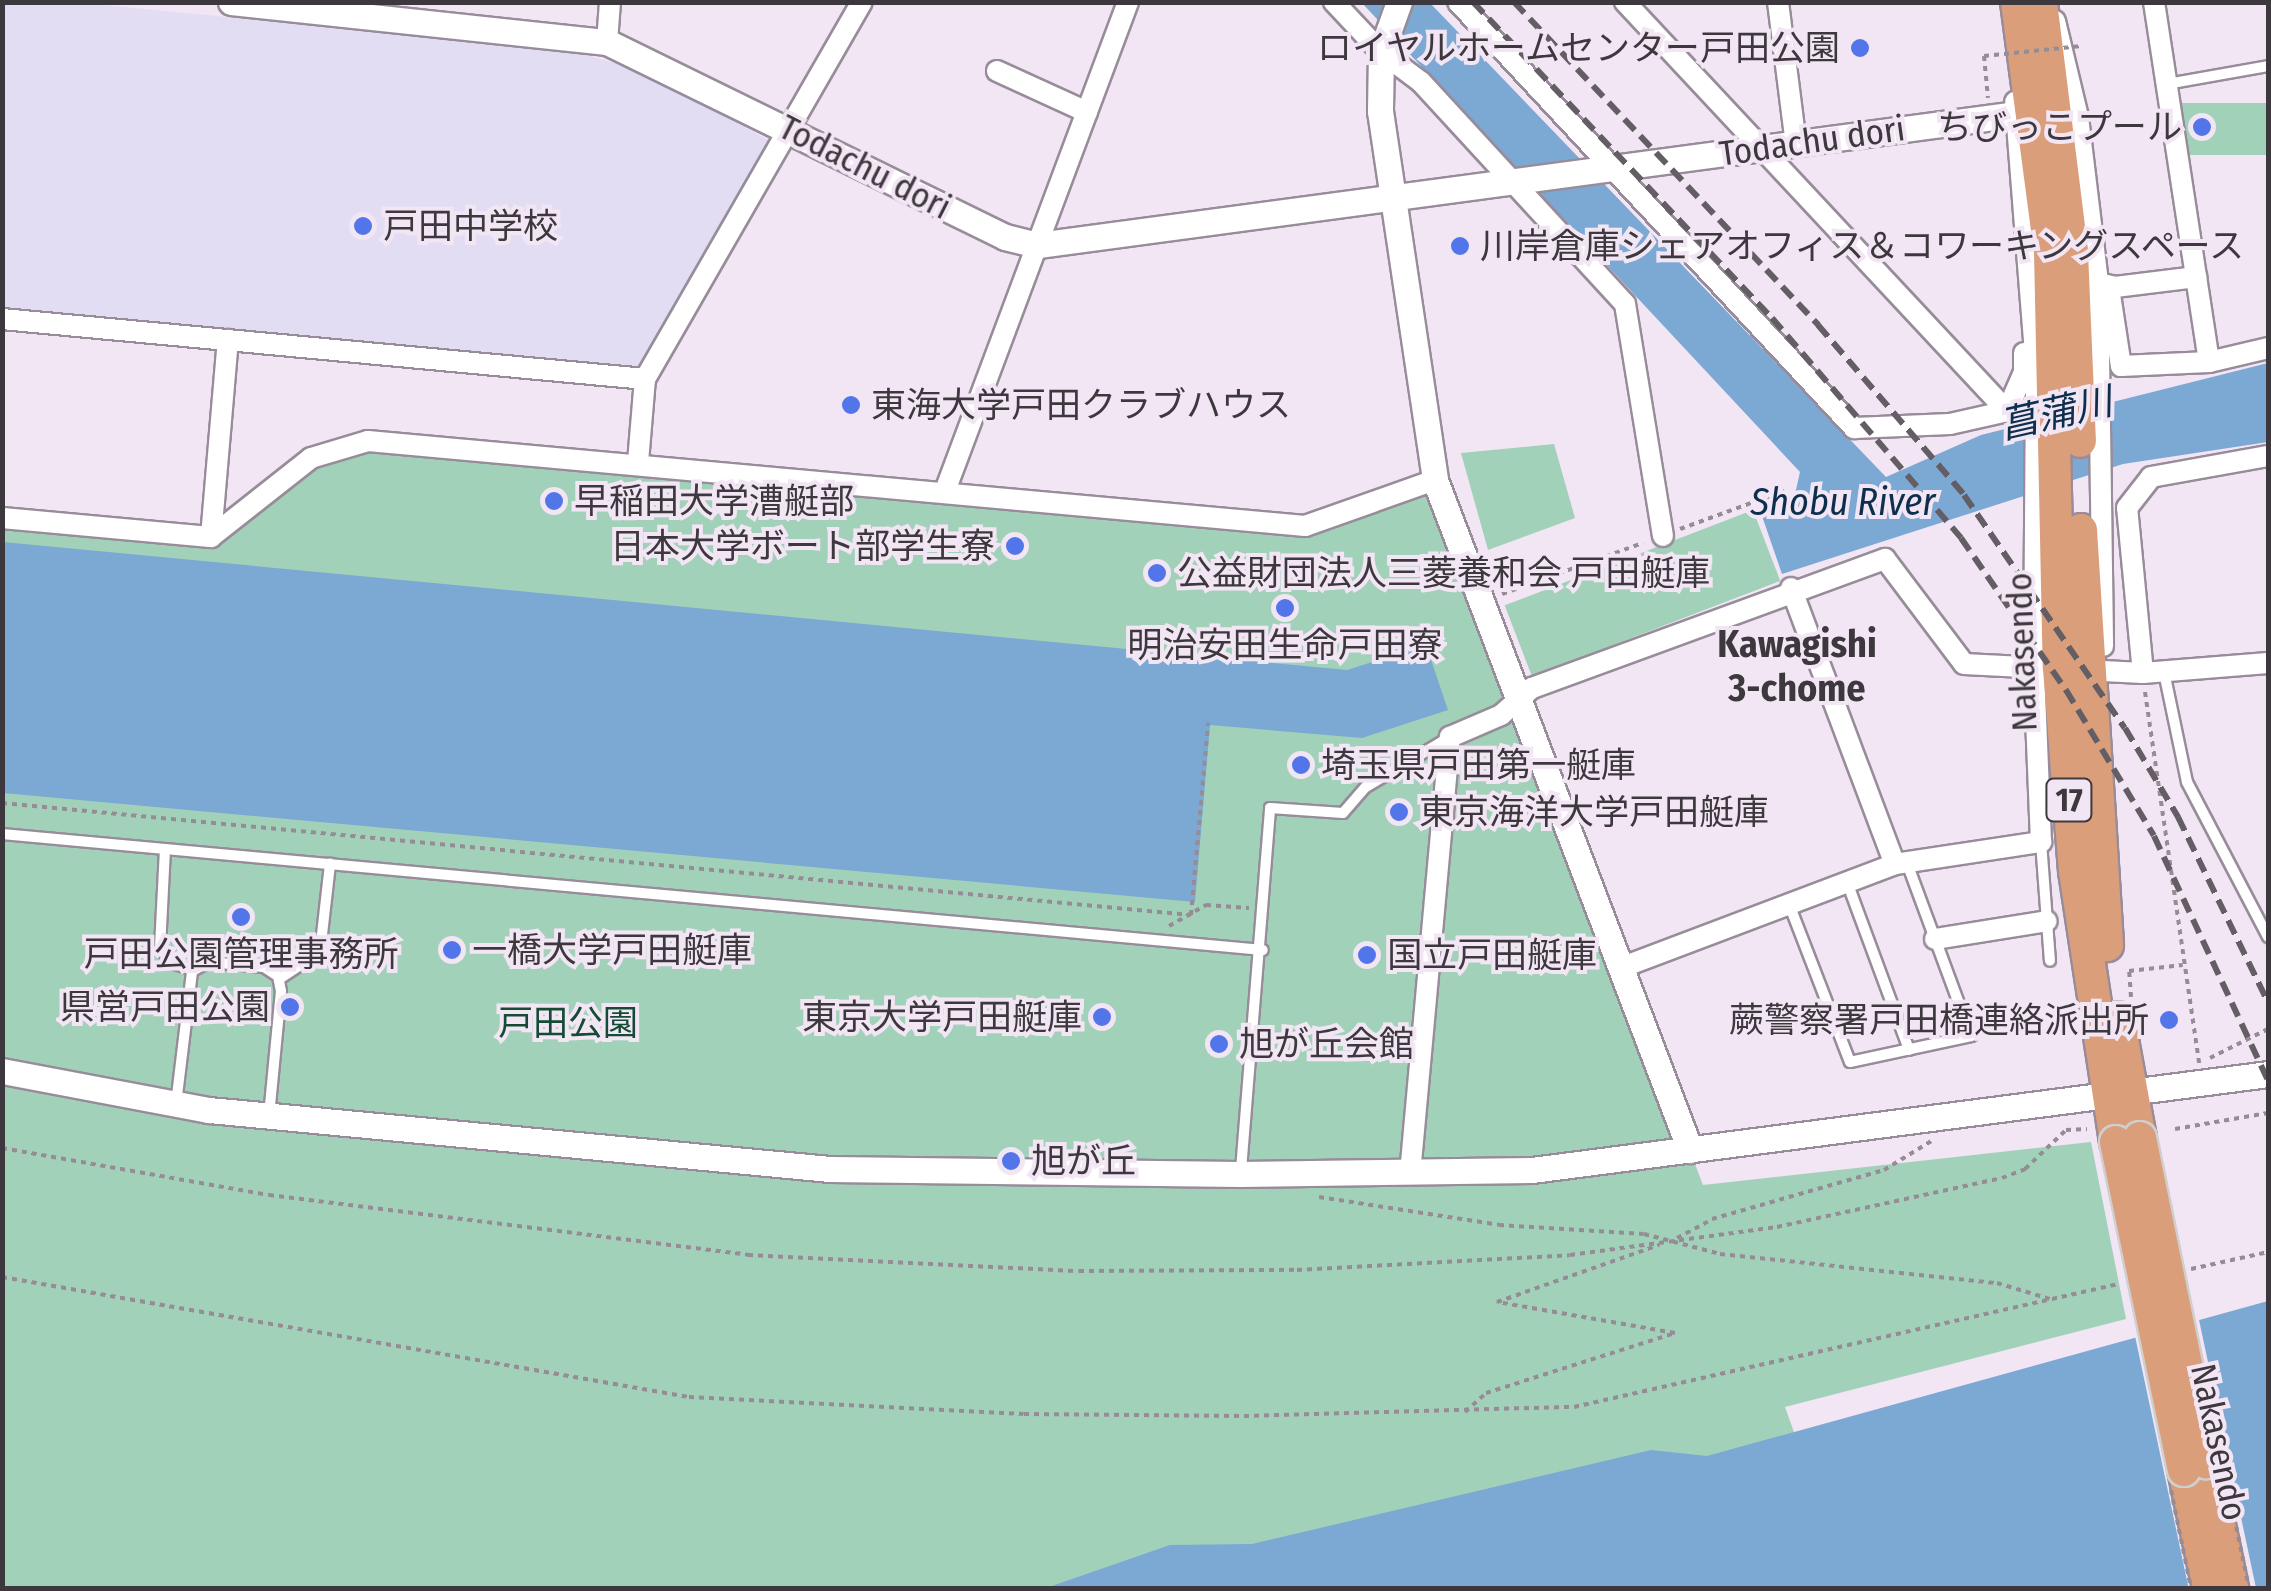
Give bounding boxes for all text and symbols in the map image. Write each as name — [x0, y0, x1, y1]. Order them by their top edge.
place label: ロイヤルホームセンター戸田公園 — [1315, 27, 1840, 69]
marker: ロイヤルホームセンター戸田公園 — [1849, 37, 1871, 59]
street label: Todachu dori — [772, 106, 958, 228]
place label: ちびっこプール — [1937, 106, 2182, 148]
street label: Todachu dori — [1717, 107, 1907, 175]
marker: ちびっこプール — [2191, 116, 2213, 138]
place label: 戸田中学校 — [383, 205, 558, 247]
marker: 戸田中学校 — [352, 215, 374, 237]
place label: 川岸倉庫シェアオフィス＆コワーキングスペース — [1480, 225, 2250, 267]
marker: 川岸倉庫シェアオフィス＆コワーキングスペース — [1449, 235, 1471, 257]
water label: 菖蒲川 — [1995, 379, 2117, 449]
place label: 東海大学戸田クラブハウス — [871, 384, 1291, 426]
marker: 東海大学戸田クラブハウス — [840, 394, 862, 416]
place label: 早稲田大学漕艇部 — [574, 480, 854, 522]
water label: Shobu River — [1751, 480, 1935, 526]
marker: 早稲田大学漕艇部 — [543, 490, 565, 512]
place label: 日本大学ボート部学生寮 — [610, 525, 995, 567]
marker: 日本大学ボート部学生寮 — [1004, 535, 1026, 557]
place label: 公益財団法人三菱養和会 戸田艇庫 — [1177, 552, 1710, 594]
marker: 公益財団法人三菱養和会 戸田艇庫 — [1146, 562, 1168, 584]
street label: Nakasendo — [1998, 572, 2046, 732]
marker: 明治安田生命戸田寮 — [1274, 597, 1296, 619]
district label: Kawagishi 3-chome — [1717, 622, 1877, 712]
place label: 明治安田生命戸田寮 — [1128, 624, 1442, 666]
place label: 埼玉県戸田第一艇庫 — [1321, 744, 1636, 786]
marker: 埼玉県戸田第一艇庫 — [1290, 754, 1312, 776]
road number: 17 — [2044, 773, 2094, 827]
place label: 東京海洋大学戸田艇庫 — [1419, 791, 1769, 833]
marker: 東京海洋大学戸田艇庫 — [1388, 801, 1410, 823]
marker: 戸田公園管理事務所 — [230, 906, 252, 928]
place label: 一橋大学戸田艇庫 — [472, 929, 752, 971]
place label: 戸田公園管理事務所 — [84, 933, 398, 975]
place label: 国立戸田艇庫 — [1387, 934, 1597, 976]
marker: 一橋大学戸田艇庫 — [441, 939, 463, 961]
marker: 国立戸田艇庫 — [1356, 944, 1378, 966]
place label: 県営戸田公園 — [60, 986, 270, 1028]
marker: 県営戸田公園 — [279, 996, 301, 1018]
place label: 東京大学戸田艇庫 — [802, 996, 1082, 1038]
place label: 蕨警察署戸田橋連絡派出所 — [1729, 999, 2149, 1041]
park label: 戸田公園 — [498, 1002, 638, 1044]
marker: 東京大学戸田艇庫 — [1091, 1006, 1113, 1028]
marker: 蕨警察署戸田橋連絡派出所 — [2158, 1009, 2180, 1031]
place label: 旭が丘会館 — [1239, 1023, 1414, 1065]
marker: 旭が丘会館 — [1208, 1033, 1230, 1055]
place label: 旭が丘 — [1031, 1140, 1136, 1182]
marker: 旭が丘 — [1000, 1150, 1022, 1172]
street label: Nakasendo — [2182, 1360, 2256, 1524]

